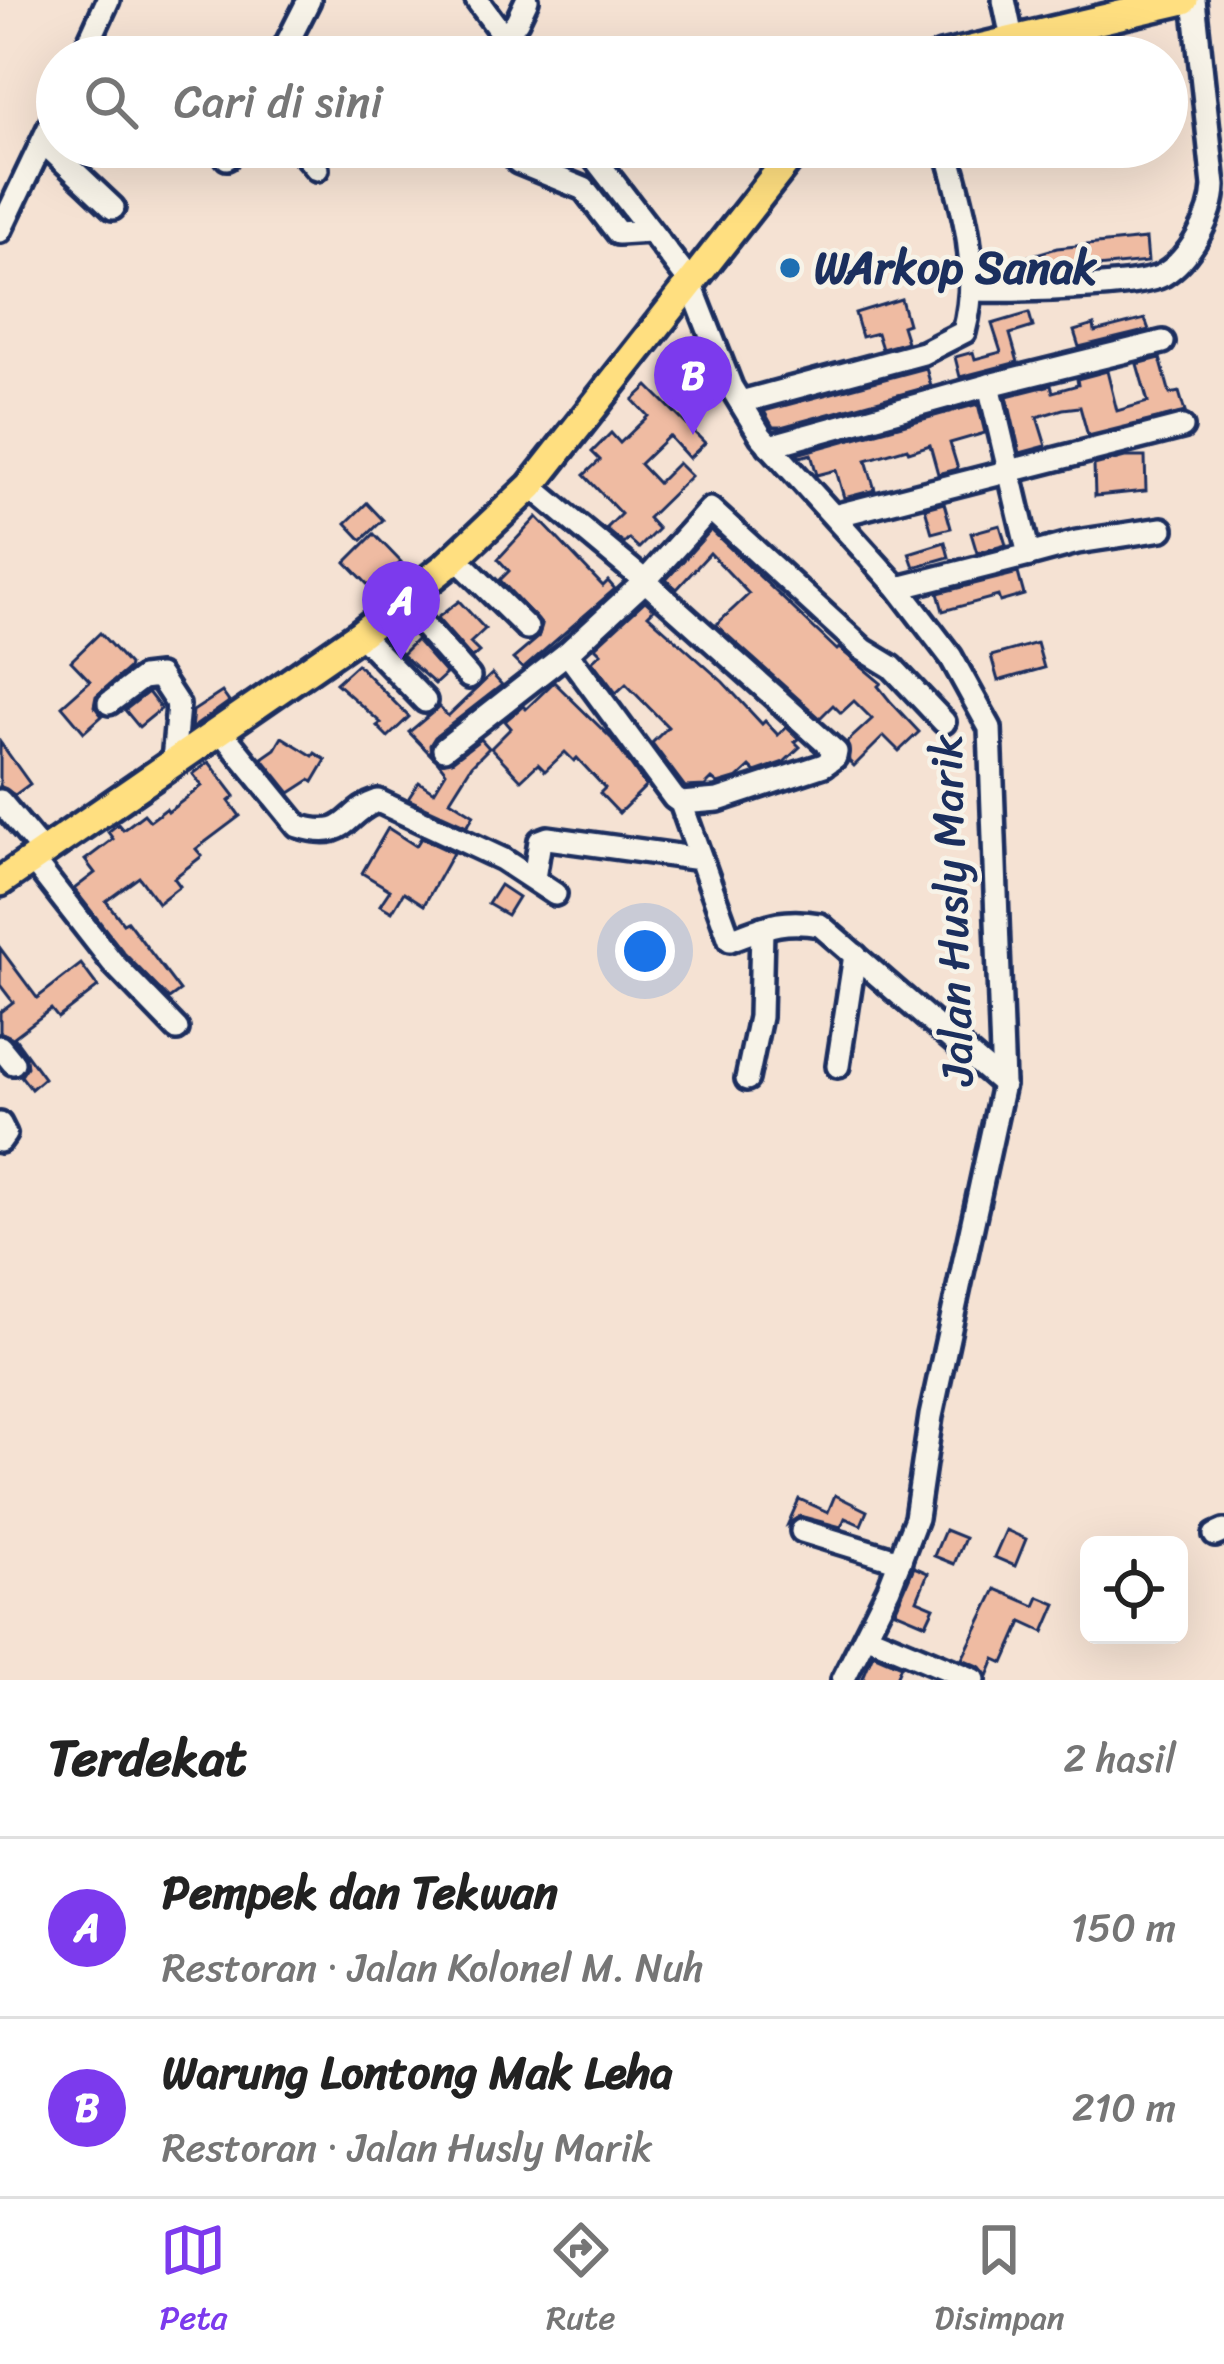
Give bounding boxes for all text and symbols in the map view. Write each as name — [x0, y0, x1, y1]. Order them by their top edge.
search box — [36, 36, 1188, 168]
text: Cari di sini — [174, 62, 383, 142]
icon: search — [78, 69, 144, 135]
place label: WArkop Sanak — [814, 228, 1098, 308]
marker: WArkop Sanak — [777, 255, 803, 281]
pin: B — [654, 336, 732, 435]
pin: A — [362, 561, 440, 660]
street label: Jalan Husly Marik — [906, 732, 998, 1089]
your location — [615, 921, 675, 981]
map controls — [1080, 1536, 1188, 1644]
button: locate — [1080, 1536, 1188, 1644]
text: Terdekat — [48, 1713, 247, 1803]
text: 2 hasil — [1064, 1724, 1176, 1793]
text: Pempek dan Tekwan — [162, 1853, 558, 1933]
text: A — [74, 1893, 100, 1962]
text: 150 m — [1071, 1893, 1176, 1962]
text: Restoran · Jalan Kolonel M. Nuh — [162, 1933, 704, 2002]
text: Warung Lontong Mak Leha — [162, 2033, 673, 2113]
text: B — [75, 2073, 99, 2142]
text: 210 m — [1072, 2073, 1176, 2142]
text: Restoran · Jalan Husly Marik — [162, 2113, 652, 2182]
tab: Peta — [159, 2217, 227, 2347]
tab: Rute — [546, 2217, 615, 2347]
tab: Disimpan — [934, 2217, 1065, 2347]

